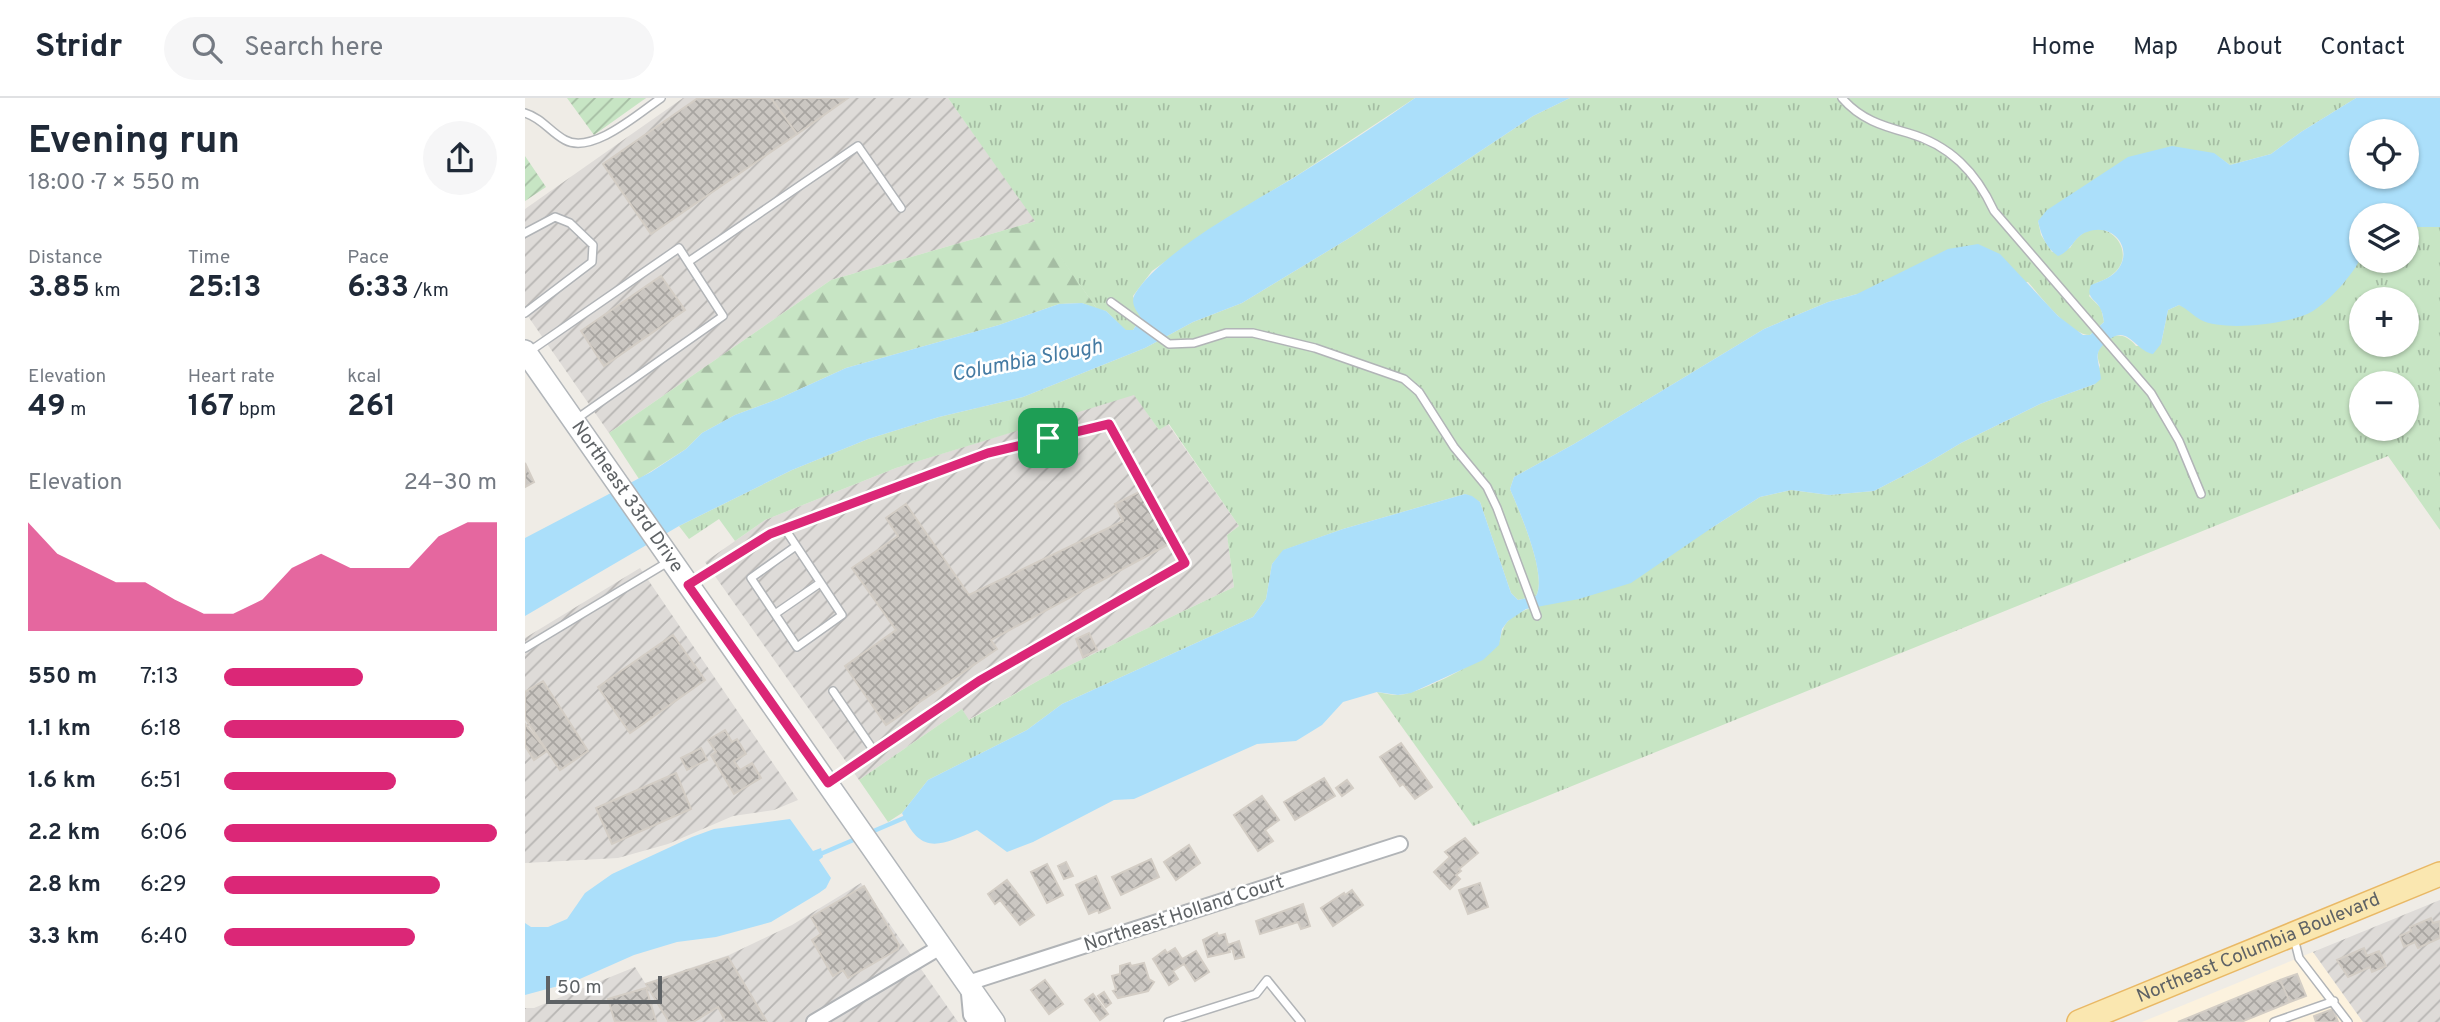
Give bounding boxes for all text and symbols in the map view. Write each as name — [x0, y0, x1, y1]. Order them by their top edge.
search box — [164, 17, 654, 80]
text: Stridr — [35, 27, 122, 69]
icon: search — [188, 29, 226, 67]
text: Search here — [244, 32, 383, 65]
text: Home — [2031, 33, 2095, 63]
text: Map — [2133, 33, 2178, 63]
text: About — [2216, 33, 2282, 63]
text: Contact — [2320, 33, 2405, 63]
text: Evening run — [28, 118, 240, 167]
map controls — [2349, 119, 2419, 441]
button: locate — [2349, 119, 2419, 189]
button: share — [423, 121, 497, 195]
text: 18:00 · 7 × 550 m — [28, 169, 200, 198]
button: layers — [2349, 203, 2419, 273]
text: Distance — [28, 246, 103, 270]
text: Time — [188, 246, 230, 270]
text: Pace — [347, 246, 389, 270]
text: 3.85 — [28, 270, 90, 307]
text: 25:13 — [188, 270, 262, 307]
text: 6:33 — [347, 270, 409, 307]
text: km — [90, 279, 121, 303]
text: /km — [409, 279, 449, 303]
button: + — [2349, 287, 2419, 357]
water label: Columbia Slough — [949, 333, 1105, 389]
text: Elevation — [28, 365, 106, 389]
text: Heart rate — [188, 365, 275, 389]
text: kcal — [347, 365, 381, 389]
button: − — [2349, 371, 2419, 441]
text: 49 — [28, 389, 66, 426]
text: 167 — [188, 389, 234, 426]
text: 261 — [347, 389, 396, 426]
text: m — [66, 398, 86, 422]
text: bpm — [234, 398, 276, 422]
pin — [1018, 408, 1078, 468]
street label: Northeast 33rd Drive — [566, 416, 688, 578]
icon: arrive — [1029, 419, 1067, 457]
text: Elevation — [28, 469, 123, 498]
text: 24–30 m — [404, 469, 497, 498]
text: 550 m — [28, 663, 97, 692]
text: 7:13 — [140, 663, 179, 692]
text: 1.1 km — [28, 715, 91, 744]
text: 6:18 — [140, 715, 182, 744]
text: 1.6 km — [28, 767, 96, 796]
text: 6:51 — [140, 767, 182, 796]
text: 2.2 km — [28, 819, 101, 848]
text: 6:06 — [140, 819, 187, 848]
street label: Northeast Holland Court — [1081, 870, 1287, 958]
text: 2.8 km — [28, 871, 101, 900]
text: 6:29 — [140, 871, 187, 900]
street label: Northeast Columbia Boulevard — [2133, 888, 2384, 1009]
text: 3.3 km — [28, 923, 99, 952]
text: 6:40 — [140, 923, 188, 952]
scale bar — [546, 973, 661, 1005]
text: 50 m — [557, 976, 602, 1000]

